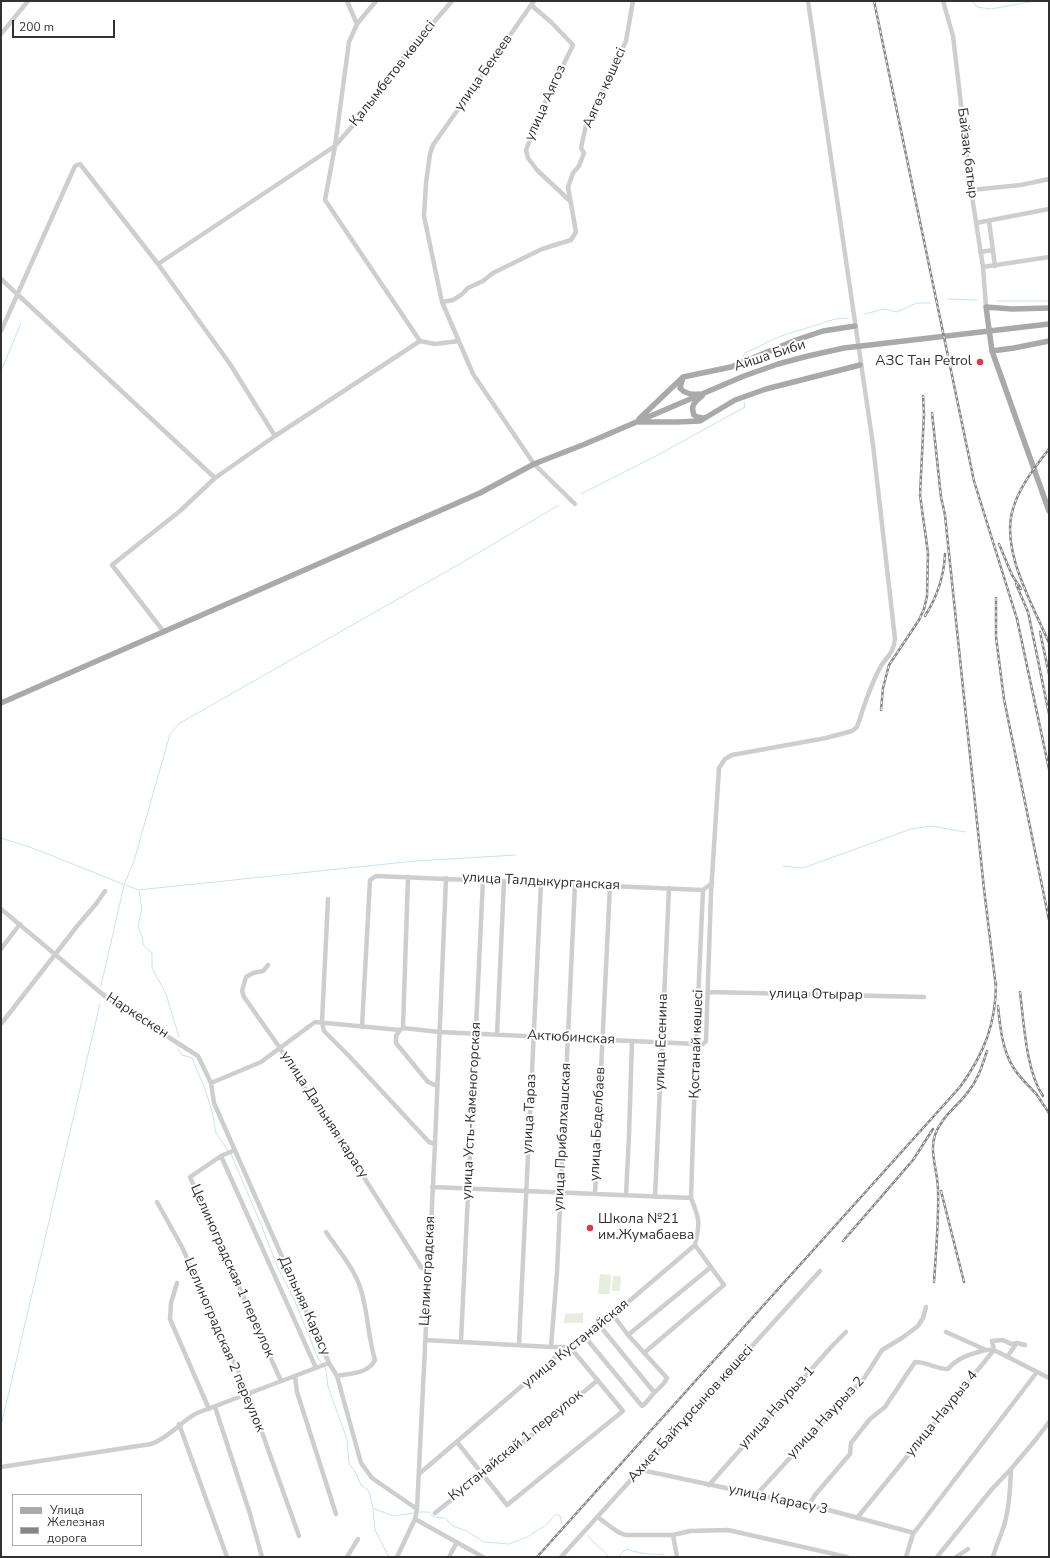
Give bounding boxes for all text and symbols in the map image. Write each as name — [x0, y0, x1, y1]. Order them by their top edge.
scale bar — [14, 12, 117, 38]
street label: Қалымбетов көшесі — [347, 18, 439, 130]
text: 200 m — [19, 19, 54, 35]
street label: улица Бекеев — [451, 31, 517, 115]
street label: Аягөз көшесі — [580, 45, 630, 131]
street label: улица Аягоз — [522, 62, 570, 144]
street label: Байзақ батыр — [953, 107, 981, 199]
street label: Айша Биби — [732, 337, 808, 375]
place label: АЗС Тан Petrol — [875, 354, 972, 370]
marker: АЗС Тан Petrol — [975, 357, 985, 367]
street label: улица Талдыкурганская — [462, 869, 620, 895]
street label: улица Отырар — [769, 986, 863, 1004]
street label: Қостанай көшесі — [687, 989, 707, 1099]
street label: Наркескен — [103, 990, 171, 1042]
street label: улица Есенина — [652, 993, 672, 1091]
street label: улица Усть-Каменогорская — [459, 1022, 485, 1200]
street label: Актюбинская — [527, 1027, 615, 1049]
street label: улица Дальняя карасу — [277, 1048, 371, 1182]
street label: улица Прибалхашская — [551, 1062, 575, 1212]
street label: улица Беделбаев — [587, 1067, 609, 1181]
street label: улица Тараз — [520, 1073, 540, 1155]
street label: Целиноградская 1 переулок — [186, 1182, 278, 1360]
place label: Школа №21 им.Жумабаева — [598, 1212, 694, 1244]
street label: Целиноградская — [417, 1215, 439, 1327]
marker: Школа №21 им.Жумабаева — [585, 1223, 595, 1233]
street label: Дальняя Карасу — [275, 1254, 333, 1358]
street label: Целиноградская 2 переулок — [180, 1255, 268, 1435]
street label: улица Кустанайская — [519, 1296, 633, 1392]
street label: Ахмет Байтұрсынов көшесі — [625, 1342, 757, 1486]
street label: улица Наурыз 1 — [735, 1363, 819, 1453]
street label: улица Наурыз 4 — [902, 1368, 982, 1460]
street label: улица Наурыз 2 — [784, 1374, 868, 1462]
street label: Кустанайскай 1 переулок — [446, 1387, 586, 1505]
street label: улица Карасу 3 — [727, 1481, 829, 1519]
legend — [12, 1494, 142, 1546]
text: Улица — [50, 1502, 84, 1518]
text: Железная дорога — [47, 1514, 105, 1546]

